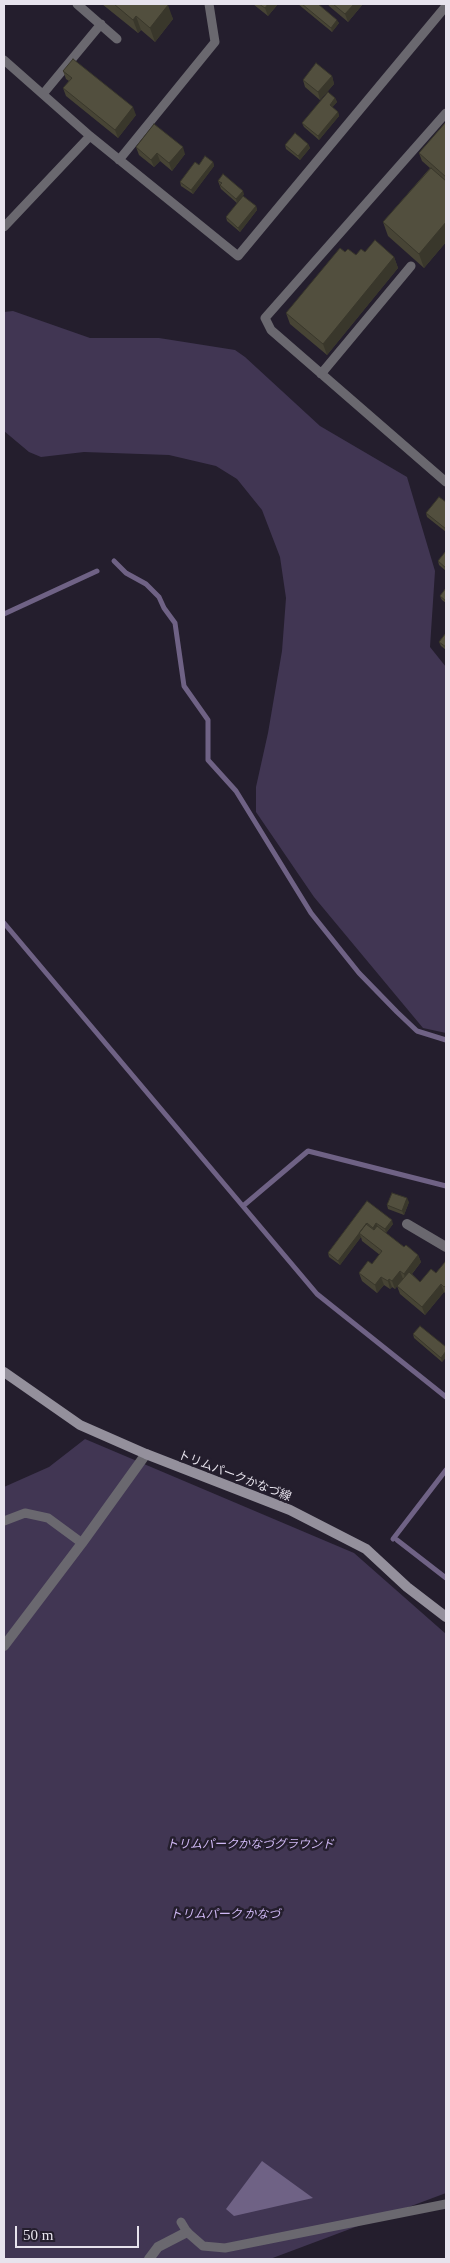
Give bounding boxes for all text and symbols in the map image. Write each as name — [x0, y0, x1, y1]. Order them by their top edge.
street label: トリムパークかなづ線 — [176, 1447, 294, 1503]
park label: トリムパークかなづグラウンド — [166, 1836, 334, 1850]
park label: トリムパーク かなづ — [170, 1906, 280, 1920]
scale bar — [18, 2216, 141, 2248]
text: 50 m — [23, 2227, 53, 2243]

